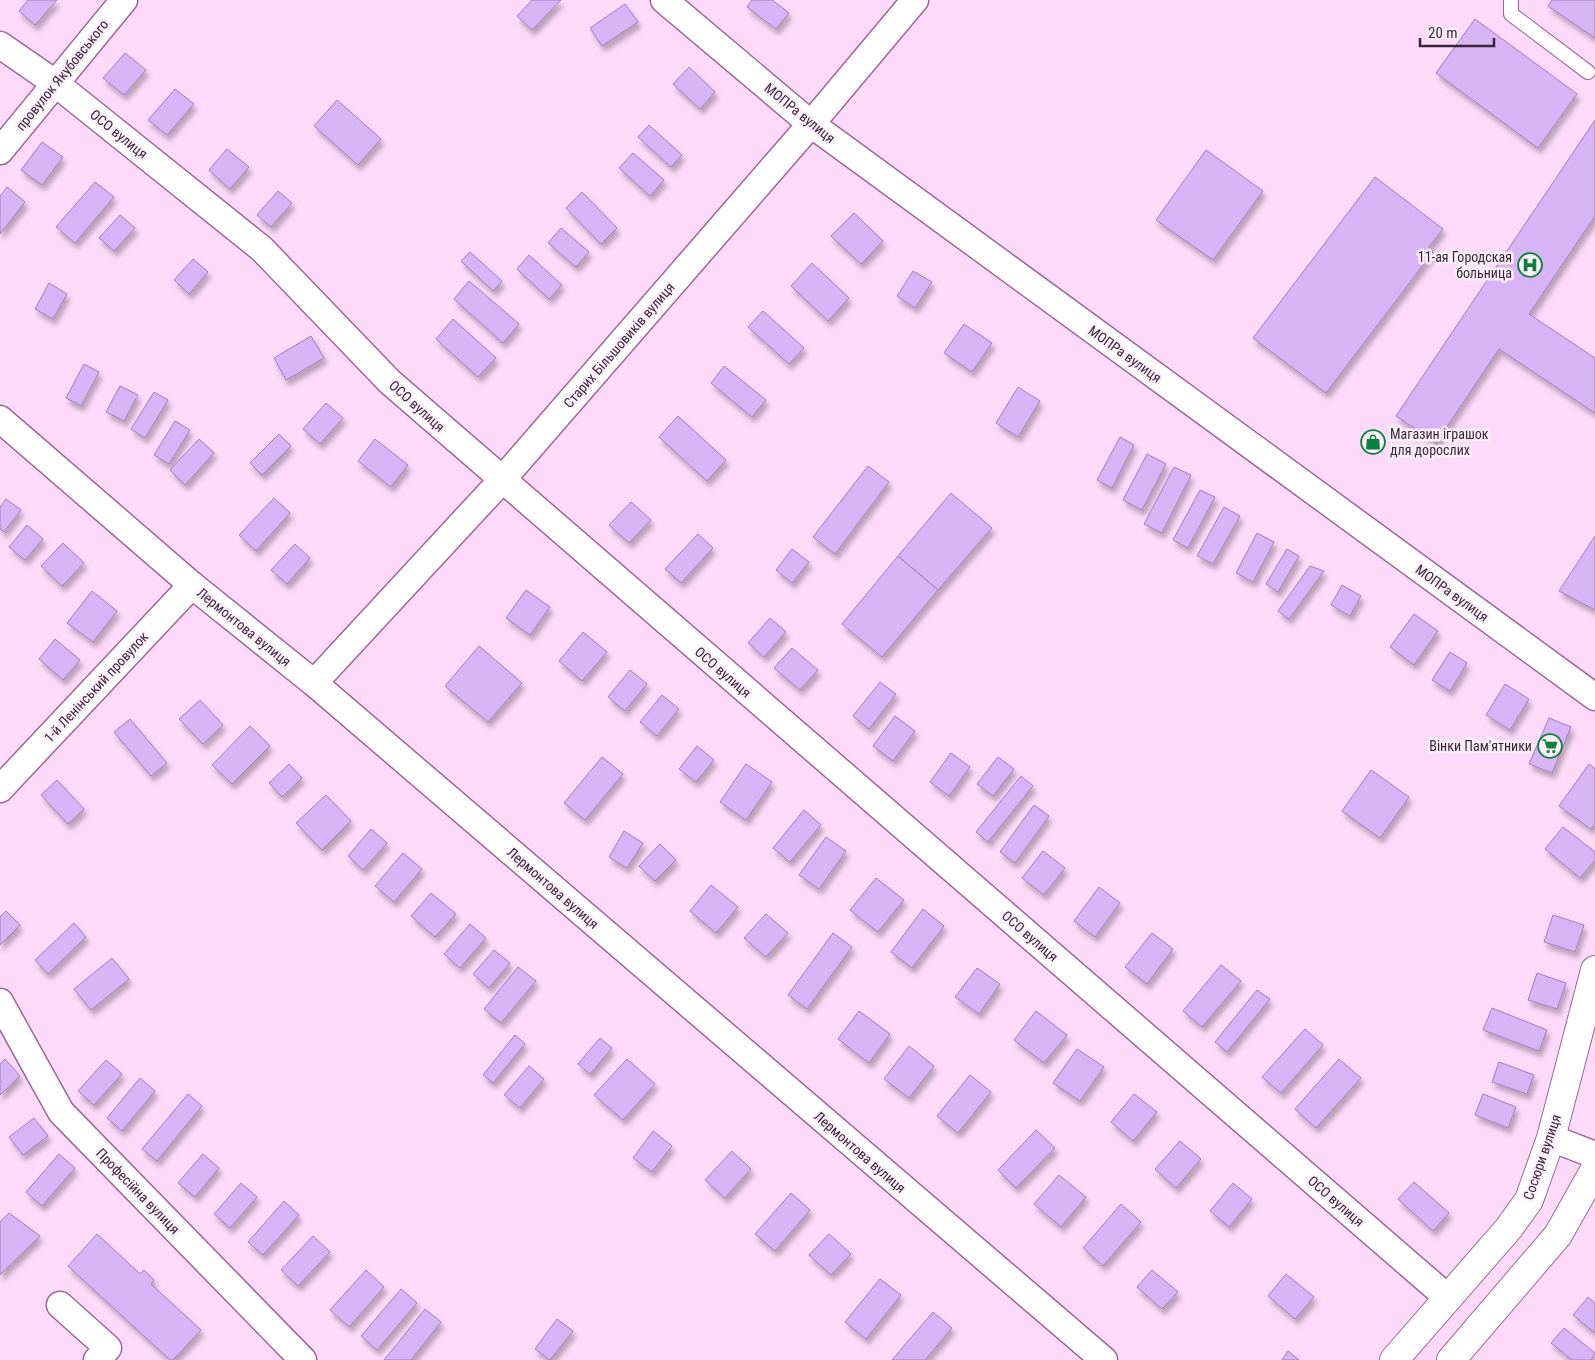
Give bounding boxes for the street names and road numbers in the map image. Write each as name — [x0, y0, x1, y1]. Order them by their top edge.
street label: провулок Якубовського — [12, 16, 112, 134]
street label: МОПРа вулиця — [761, 80, 839, 146]
street label: ОСО вулиця — [87, 106, 151, 162]
street label: Старих Більшовиків вулиця — [560, 279, 678, 411]
street label: МОПРа вулиця — [1085, 322, 1165, 386]
street label: ОСО вулиця — [386, 377, 448, 435]
street label: МОПРа вулиця — [1412, 561, 1492, 625]
street label: Лермонтова вулиця — [194, 584, 294, 670]
street label: 1-й Ленінський провулок — [41, 628, 152, 746]
street label: ОСО вулиця — [692, 643, 754, 701]
street label: Лермонтова вулиця — [504, 844, 602, 932]
street label: ОСО вулиця — [999, 907, 1061, 965]
street label: Лермонтова вулиця — [811, 1108, 909, 1196]
street label: Сосюри вулиця — [1520, 1112, 1564, 1202]
street label: Професійна вулиця — [93, 1145, 183, 1237]
street label: ОСО вулиця — [1305, 1172, 1367, 1230]

